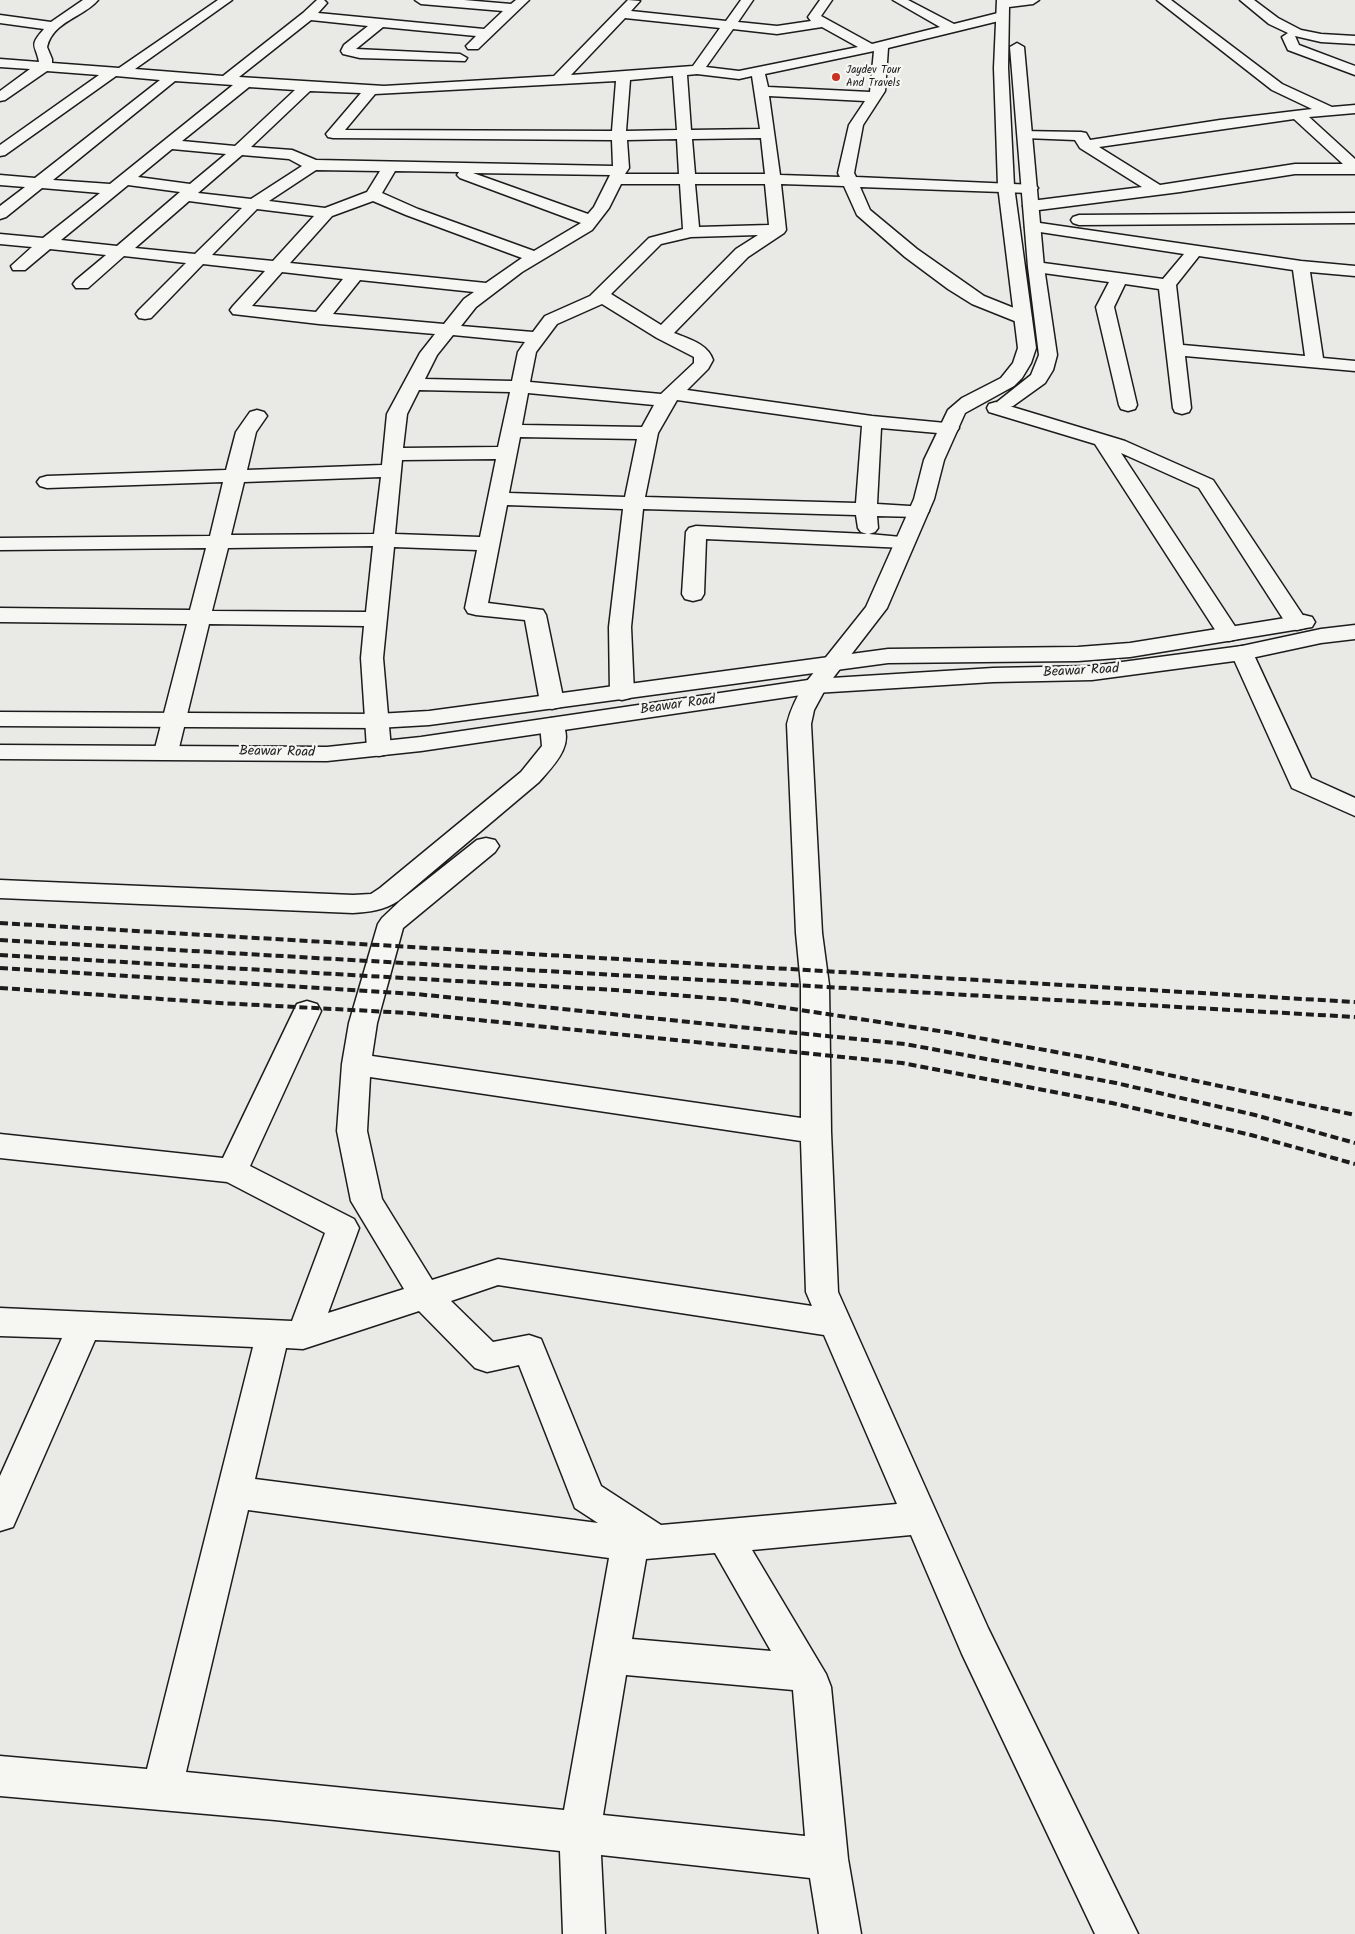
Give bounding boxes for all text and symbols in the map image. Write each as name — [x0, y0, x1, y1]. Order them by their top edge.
place label: Jaydev Tour And Travels — [846, 64, 901, 90]
marker: Jaydev Tour And Travels — [830, 71, 842, 83]
street label: Beawar Road — [1043, 662, 1119, 682]
street label: Beawar Road — [639, 692, 717, 720]
street label: Beawar Road — [239, 744, 315, 762]

